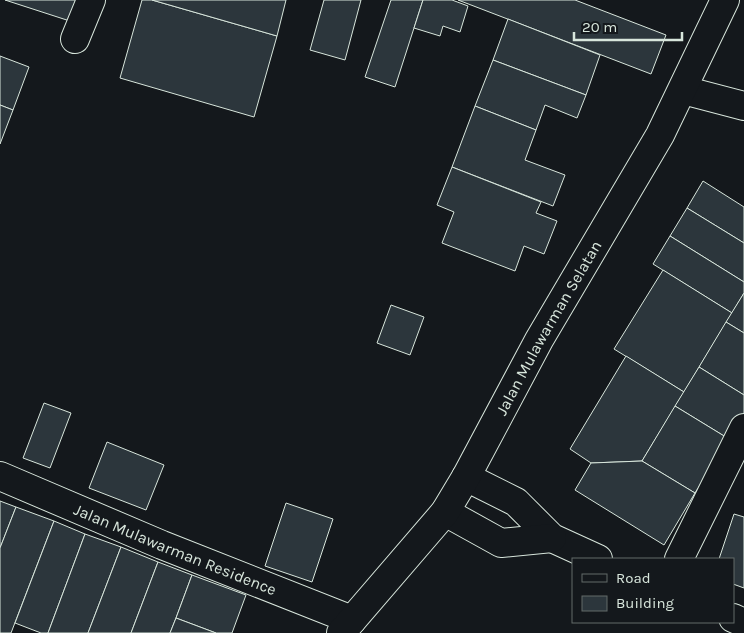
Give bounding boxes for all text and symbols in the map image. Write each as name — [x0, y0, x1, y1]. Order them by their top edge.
scale bar — [574, 10, 682, 42]
text: 20 m — [582, 18, 617, 36]
street label: Jalan Mulawarman Selatan — [492, 237, 606, 418]
street label: Jalan Mulawarman Residence — [71, 500, 279, 599]
legend — [572, 558, 734, 623]
text: Road — [616, 569, 651, 587]
text: Building — [616, 594, 674, 612]

